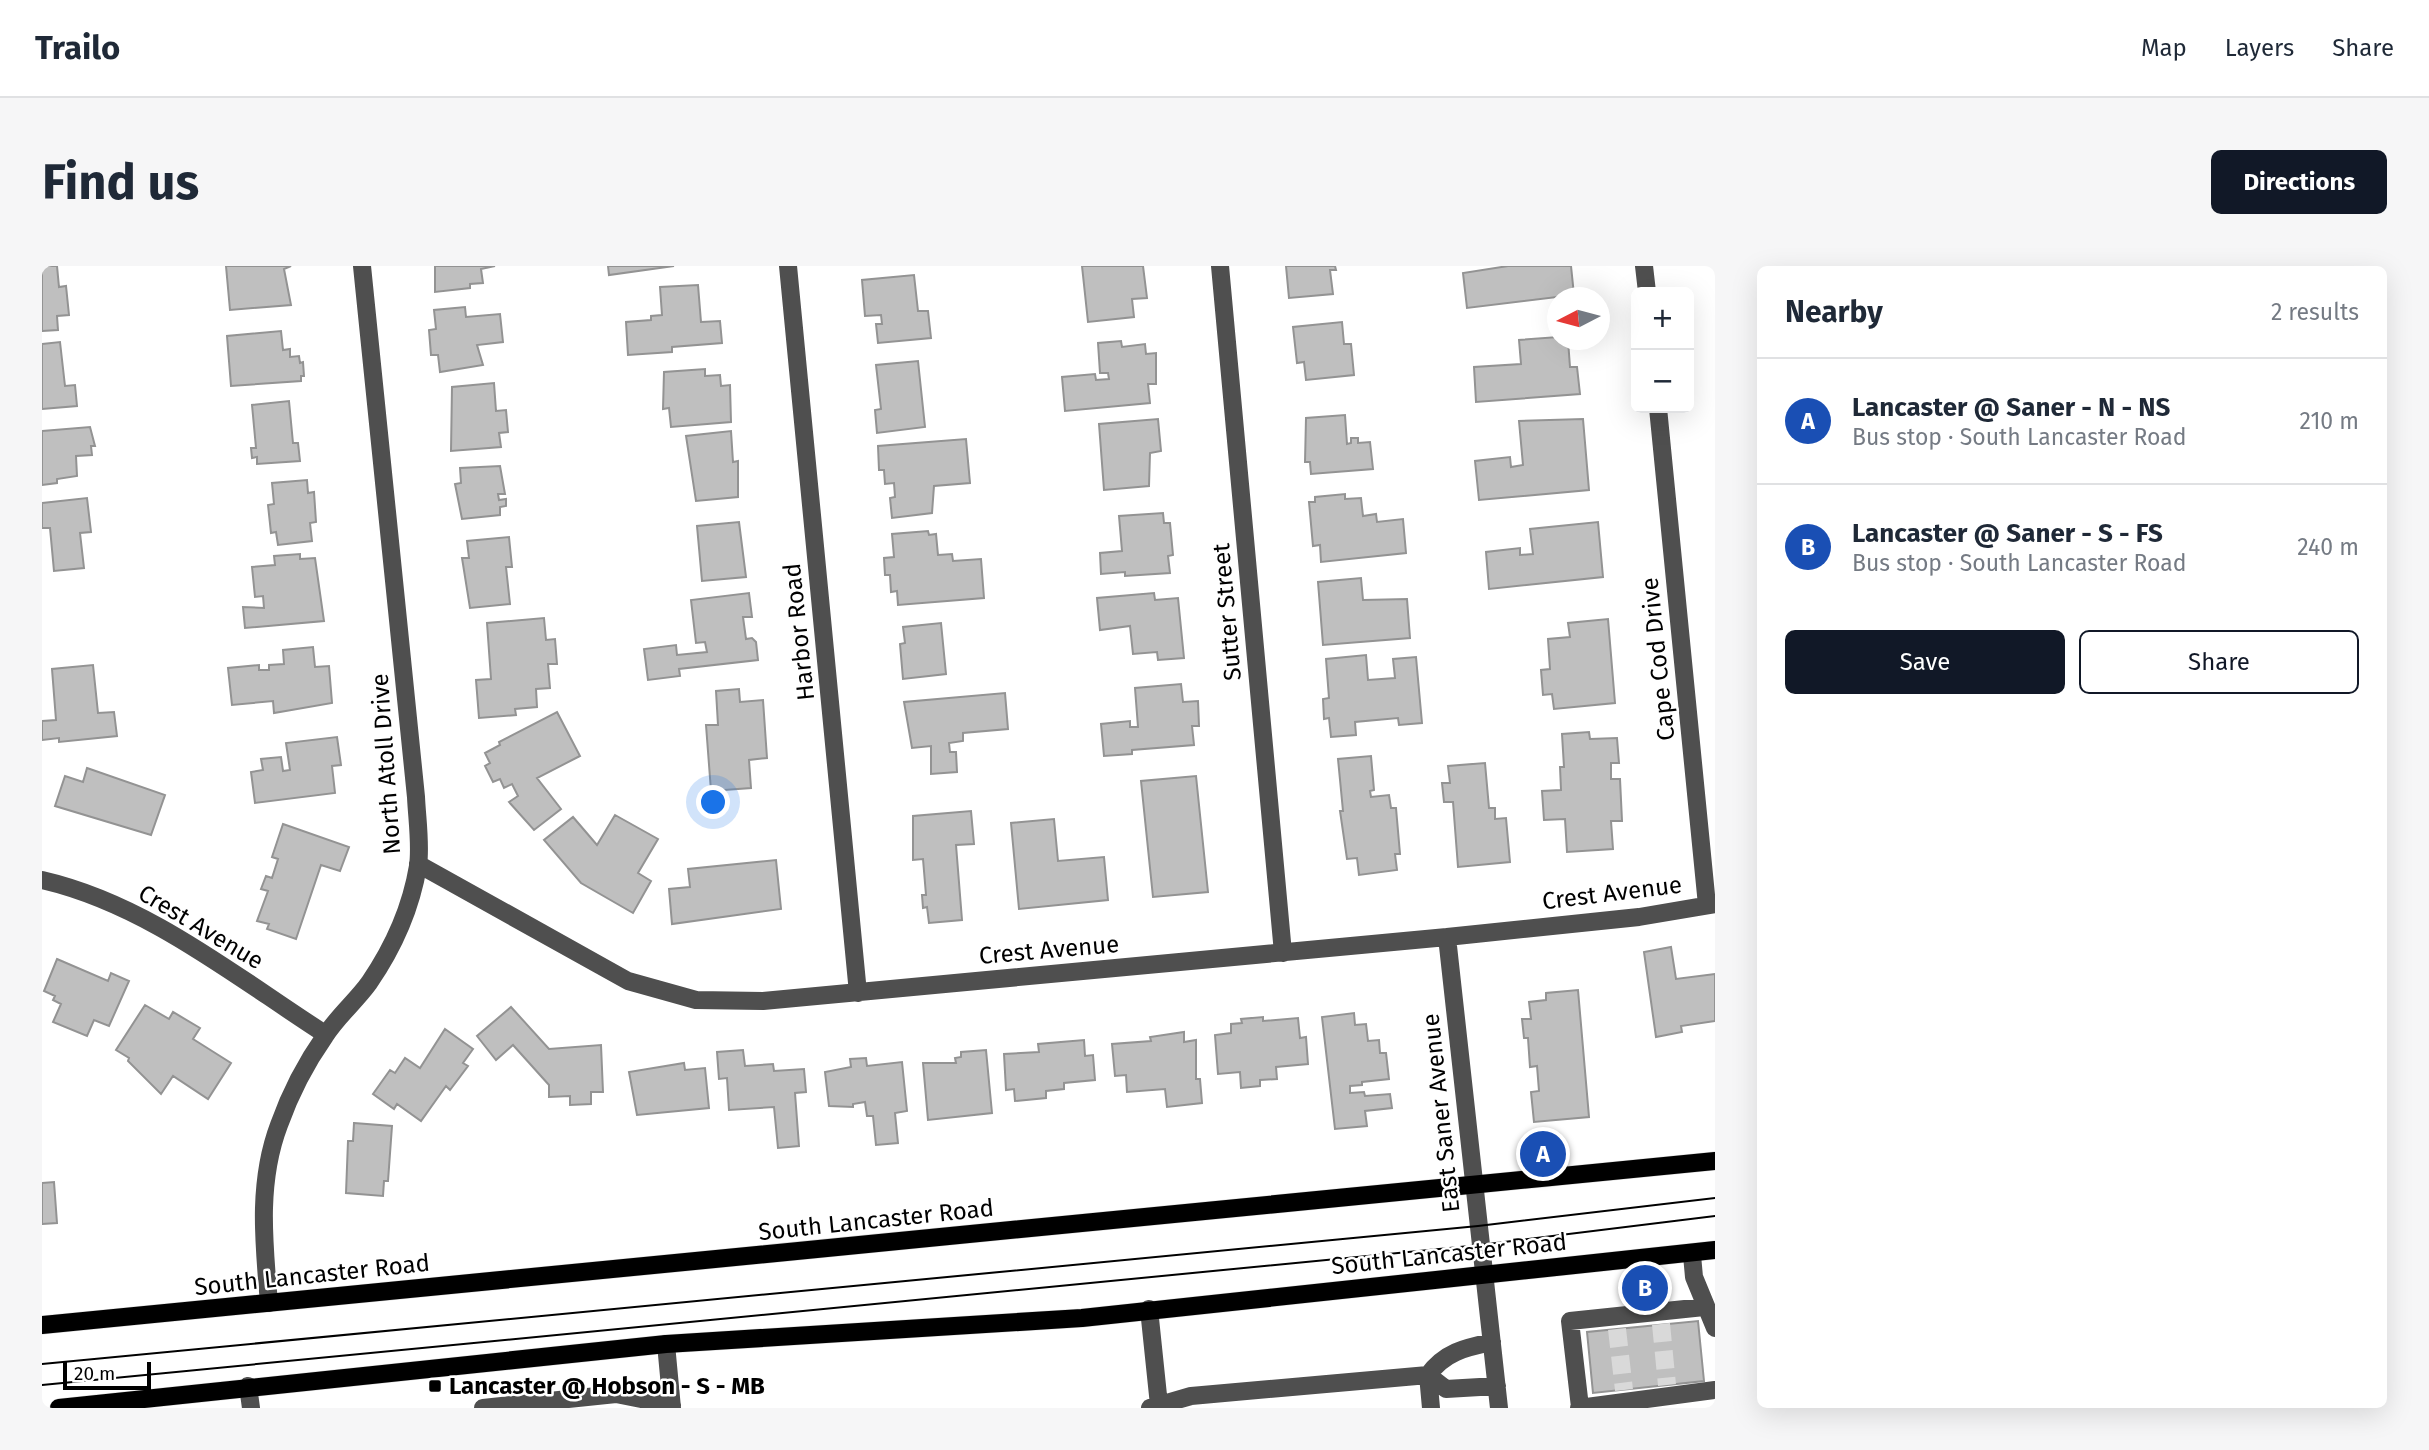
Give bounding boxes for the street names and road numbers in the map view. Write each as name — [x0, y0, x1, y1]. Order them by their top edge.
street label: Sutter Street — [1207, 542, 1247, 682]
street label: Harbor Road — [778, 562, 820, 702]
street label: Cape Cod Drive — [1636, 576, 1680, 742]
street label: North Atoll Drive — [366, 672, 406, 856]
street label: Crest Avenue — [1541, 871, 1683, 915]
street label: Crest Avenue — [134, 879, 268, 975]
street label: Crest Avenue — [978, 930, 1120, 970]
street label: East Saner Avenue — [1417, 1012, 1465, 1214]
street label: South Lancaster Road — [757, 1194, 995, 1246]
street label: South Lancaster Road — [1330, 1228, 1568, 1280]
street label: South Lancaster Road — [193, 1249, 431, 1301]

